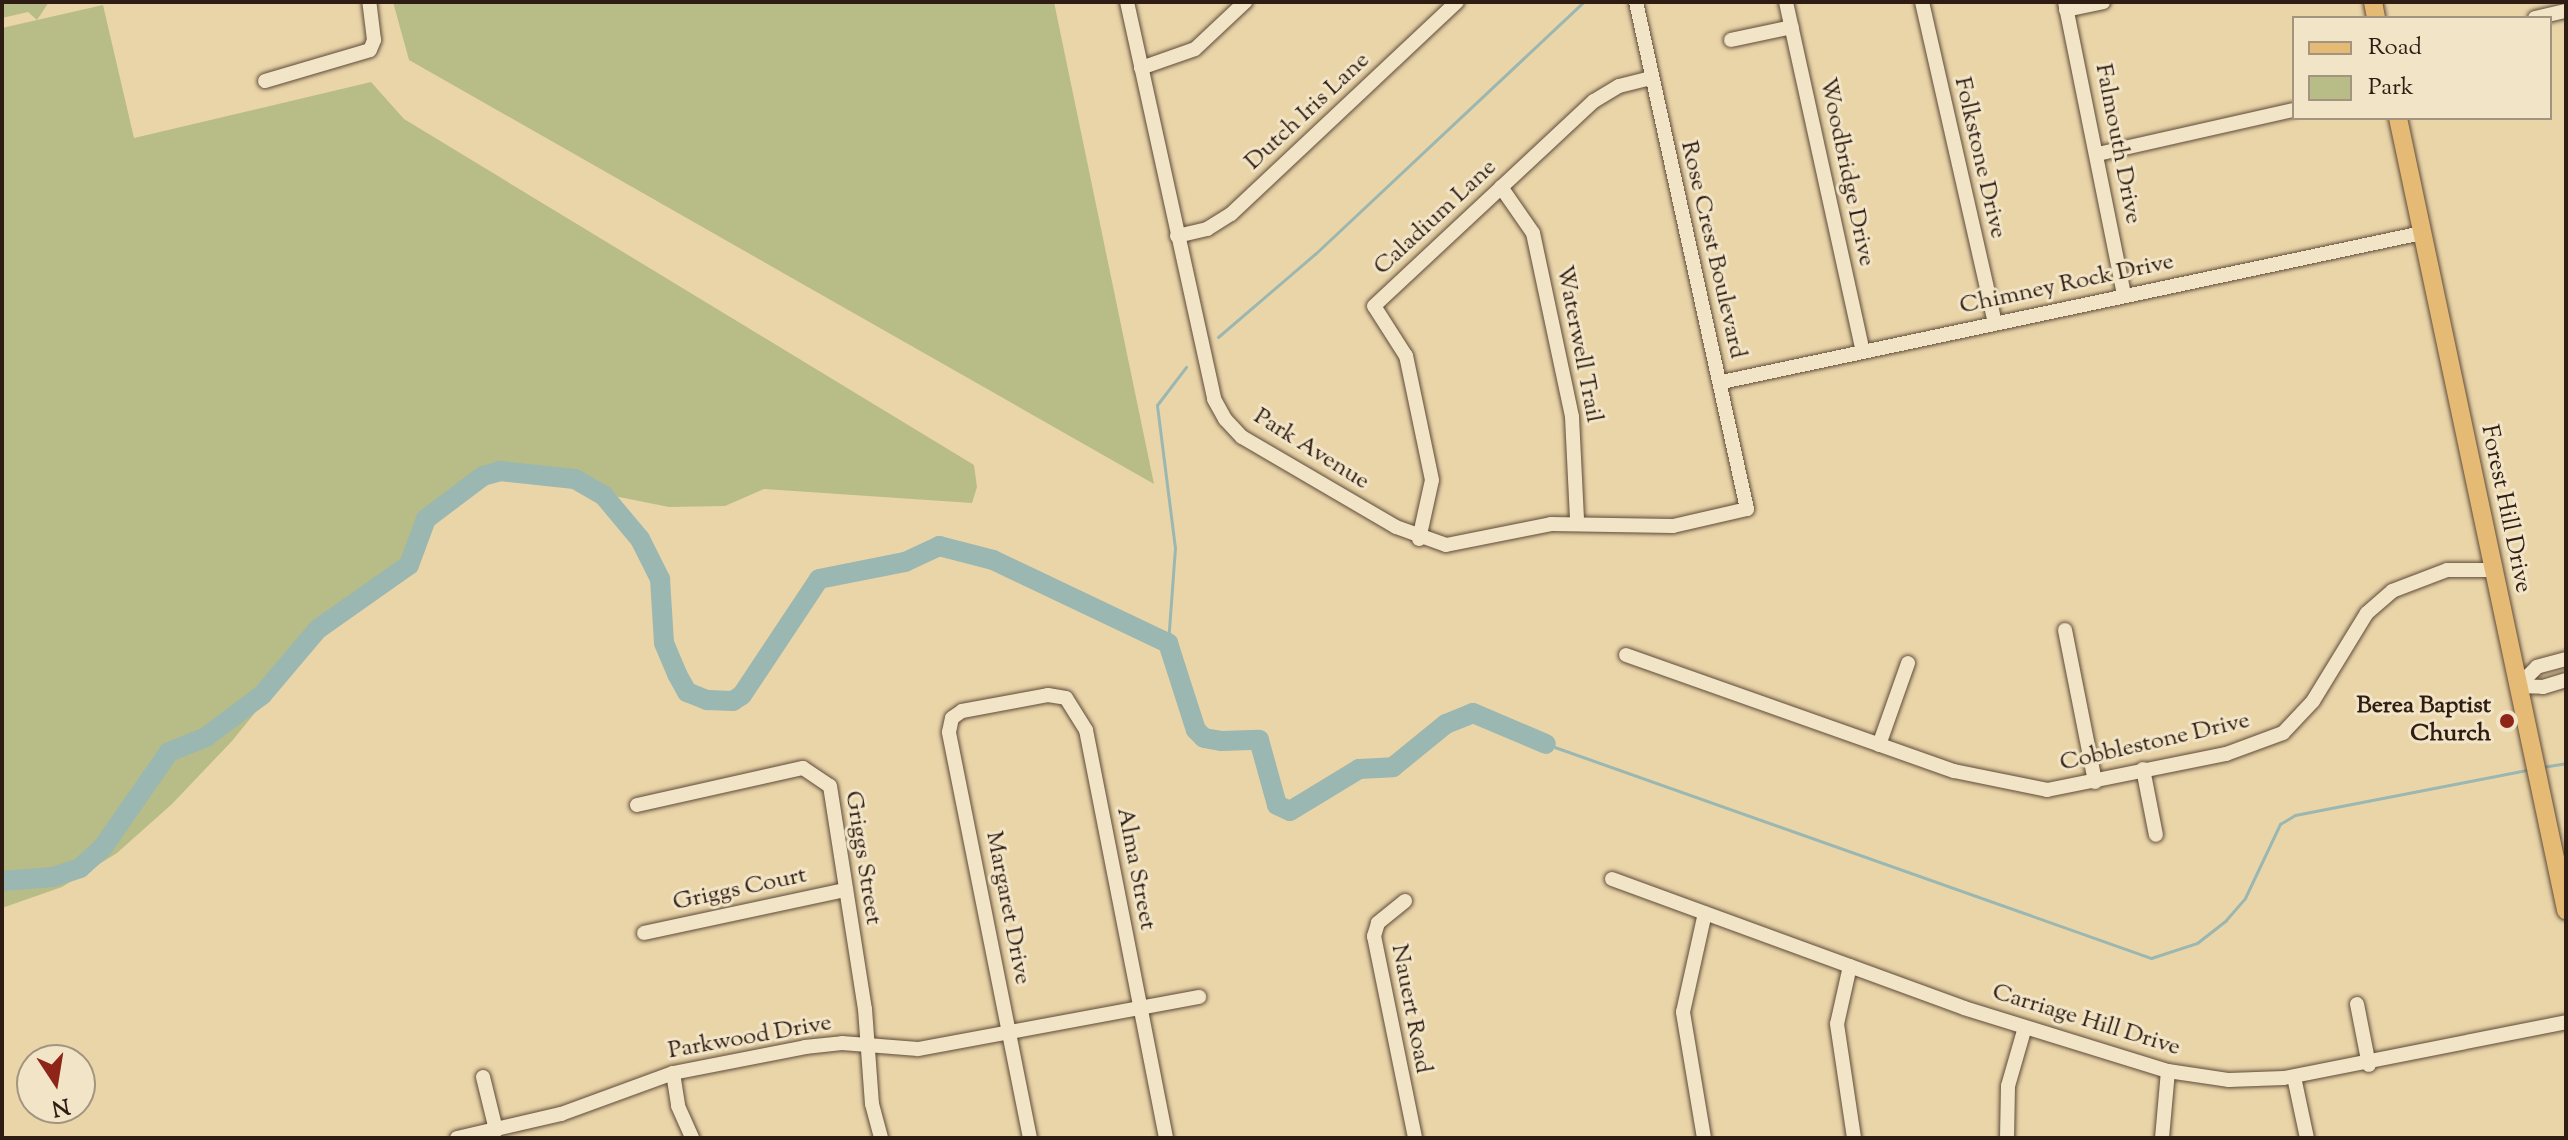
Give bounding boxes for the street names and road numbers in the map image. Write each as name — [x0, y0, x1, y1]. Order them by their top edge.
street label: Dutch Iris Lane — [1240, 47, 1376, 177]
street label: Falmouth Drive — [2087, 62, 2147, 226]
street label: Woodbridge Drive — [1812, 75, 1880, 269]
street label: Folkstone Drive — [1946, 75, 2012, 241]
street label: Rose Crest Boulevard — [1673, 138, 1751, 362]
street label: Caladium Lane — [1369, 154, 1503, 282]
street label: Chimney Rock Drive — [1957, 248, 2177, 322]
street label: Waterwell Trail — [1549, 263, 1607, 425]
street label: Park Avenue — [1248, 403, 1374, 497]
street label: Forest Hill Drive — [2473, 422, 2537, 596]
street label: Cobblestone Drive — [2057, 707, 2253, 779]
street label: Griggs Street — [837, 789, 887, 927]
street label: Alma Street — [1109, 805, 1161, 933]
street label: Margaret Drive — [978, 829, 1036, 987]
street label: Griggs Court — [670, 862, 810, 918]
street label: Nauert Road — [1383, 942, 1437, 1076]
street label: Carriage Hill Drive — [1988, 979, 2184, 1063]
street label: Parkwood Drive — [666, 1009, 834, 1067]

